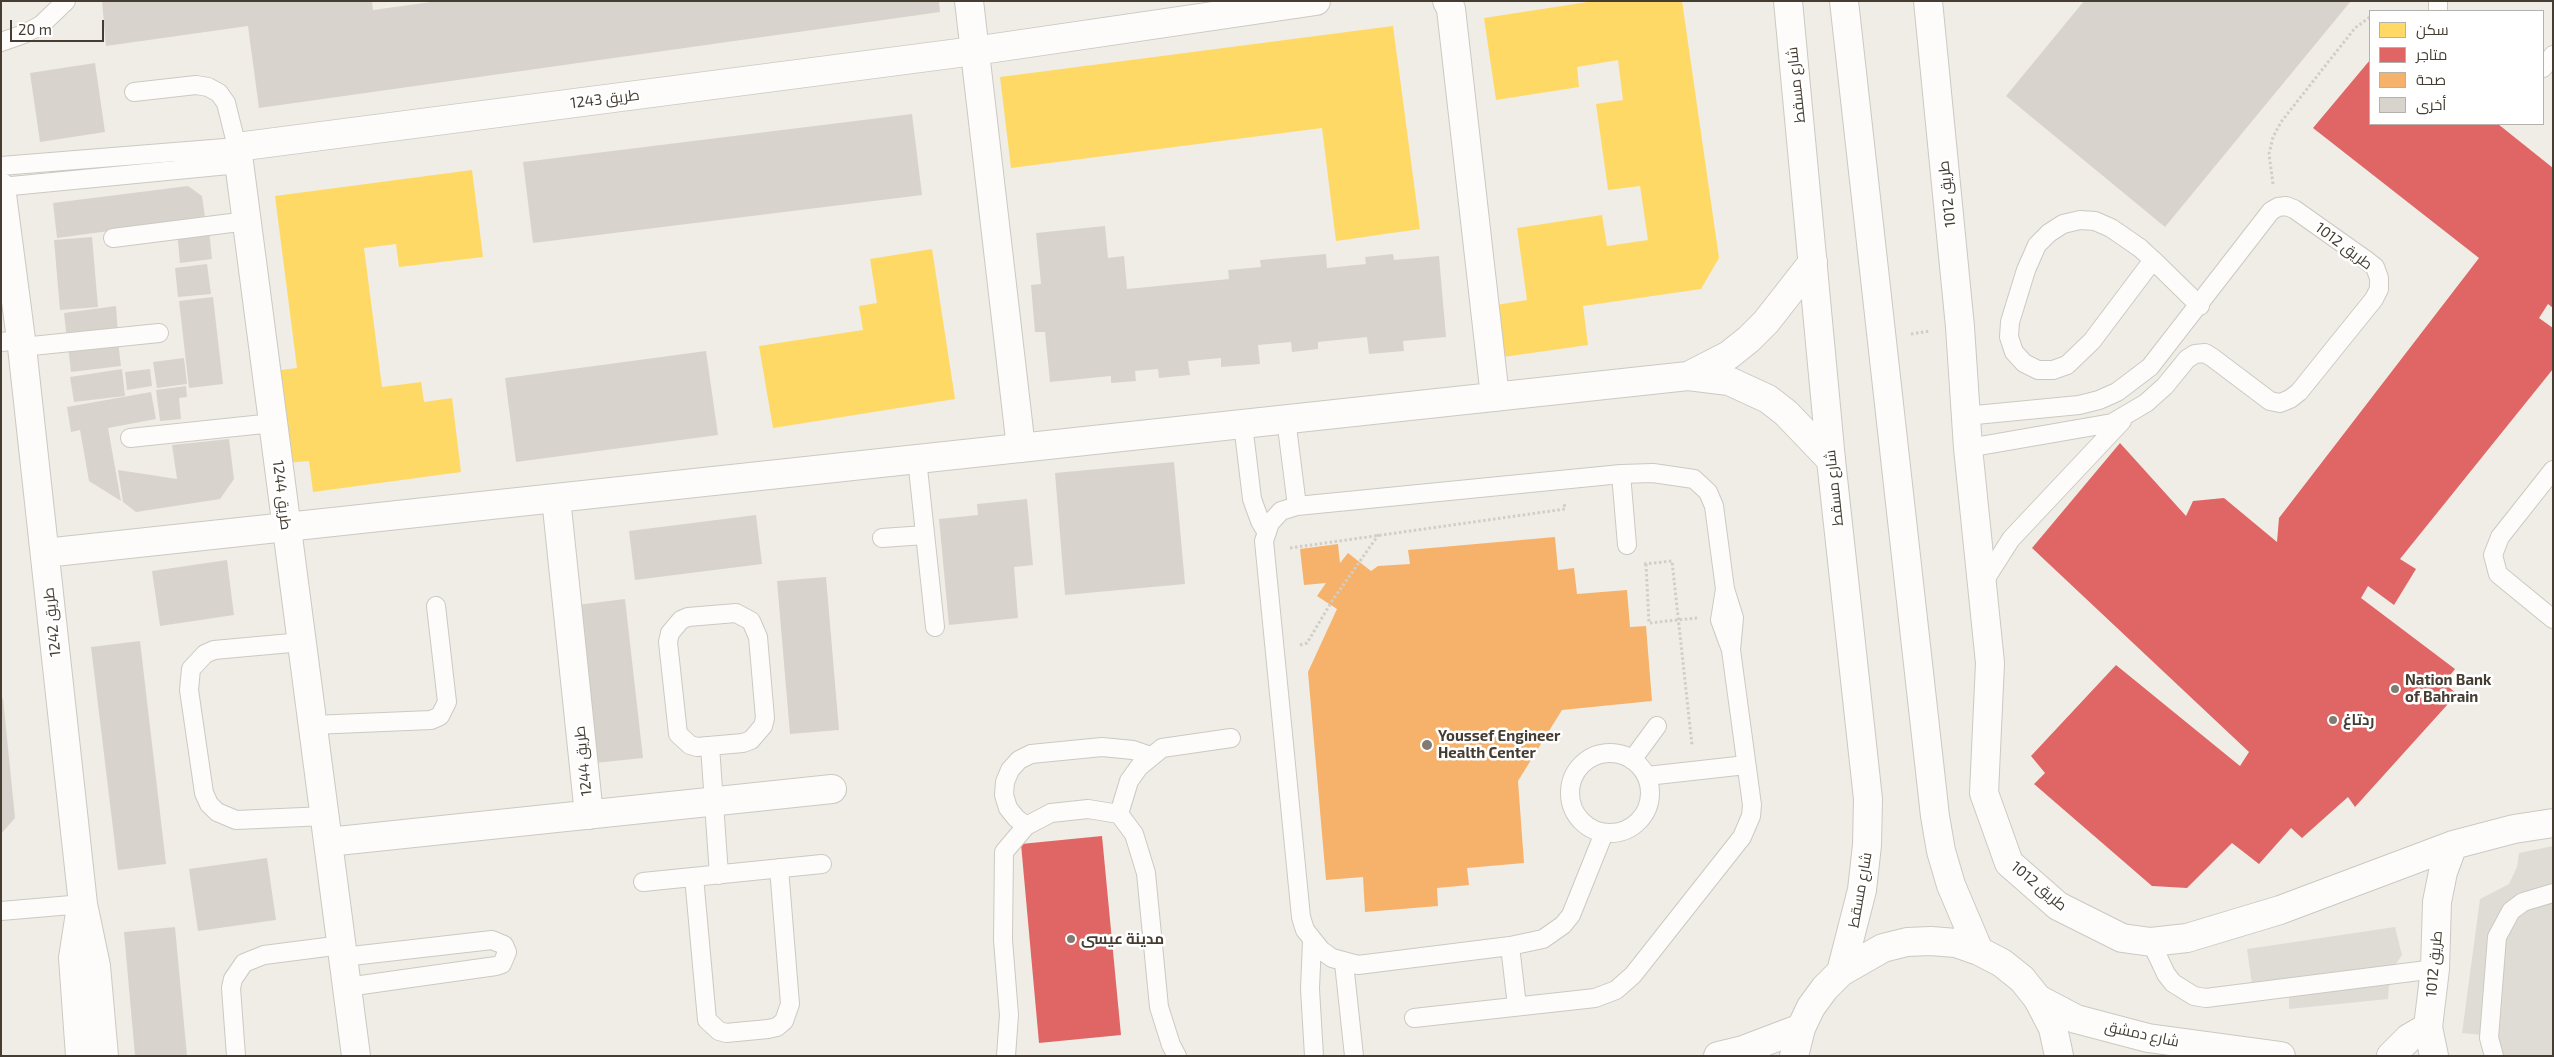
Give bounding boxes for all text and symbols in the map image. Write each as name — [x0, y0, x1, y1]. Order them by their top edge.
scale bar — [12, 10, 106, 42]
legend — [2369, 10, 2544, 125]
text: 20 m — [18, 20, 52, 38]
text: سكن — [2416, 20, 2449, 38]
text: متاجر — [2416, 45, 2447, 63]
street label: شارع مسقط — [1783, 46, 1809, 124]
text: صحة — [2416, 70, 2446, 88]
street label: طريق 1243 — [569, 86, 641, 112]
text: أخرى — [2416, 95, 2446, 113]
street label: طريق 1012 — [1935, 160, 1959, 228]
street label: طريق 1012 — [2312, 219, 2376, 273]
street label: شارع مسقط — [1821, 449, 1847, 527]
street label: طريق 1244 — [269, 459, 295, 531]
street label: طريق 1242 — [39, 586, 65, 658]
place label: Nation Bank of Bahrain — [2405, 671, 2491, 706]
marker: Nation Bank of Bahrain — [2389, 683, 2401, 695]
place label: ردتاغ — [2343, 711, 2374, 729]
marker: ردتاغ — [2327, 714, 2339, 726]
street label: طريق 1244 — [570, 725, 596, 797]
place label: Youssef Engineer Health Center — [1438, 727, 1560, 762]
marker: Youssef Engineer Health Center — [1420, 738, 1434, 752]
street label: شارع مسقط — [1844, 851, 1876, 929]
street label: طريق 1012 — [2008, 858, 2070, 914]
place label: مدينة عيسى — [1081, 930, 1164, 948]
street label: طريق 1012 — [2422, 930, 2446, 998]
marker: مدينة عيسى — [1065, 933, 1077, 945]
street label: شارع دمشق — [2103, 1017, 2181, 1051]

